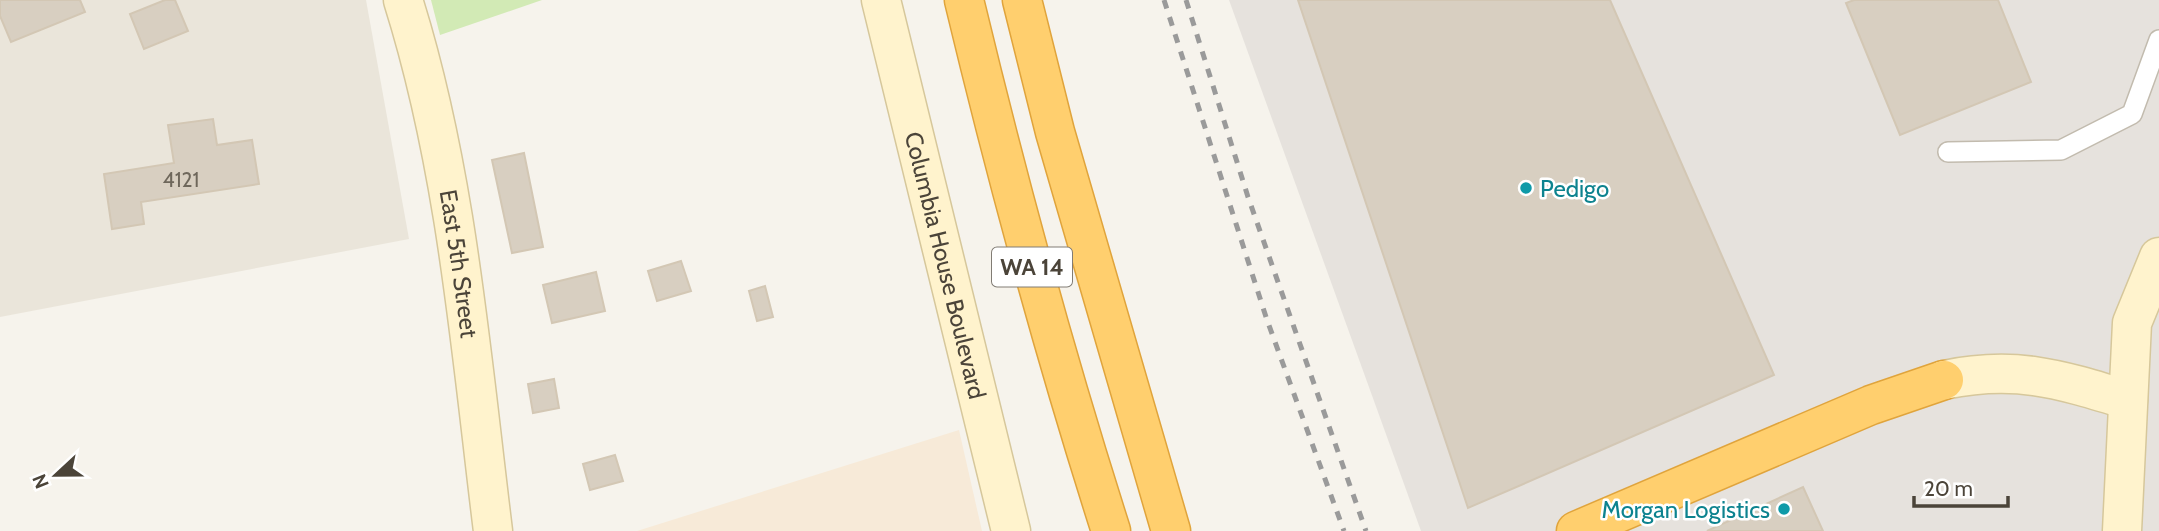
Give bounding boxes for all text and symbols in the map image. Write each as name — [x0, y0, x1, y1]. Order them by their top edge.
street label: Columbia House Boulevard — [899, 129, 993, 402]
house number: 4121 — [163, 167, 199, 192]
place label: Pedigo — [1540, 174, 1609, 203]
marker: Pedigo — [1518, 180, 1534, 196]
street label: East 5th Street — [434, 187, 484, 340]
road number: WA 14 — [992, 248, 1072, 286]
north arrow — [21, 440, 91, 510]
scale bar — [1914, 464, 2008, 508]
text: N — [28, 471, 54, 492]
text: 20 m — [1924, 476, 1973, 501]
place label: Morgan Logistics — [1601, 495, 1770, 524]
marker: Morgan Logistics — [1776, 501, 1792, 517]

